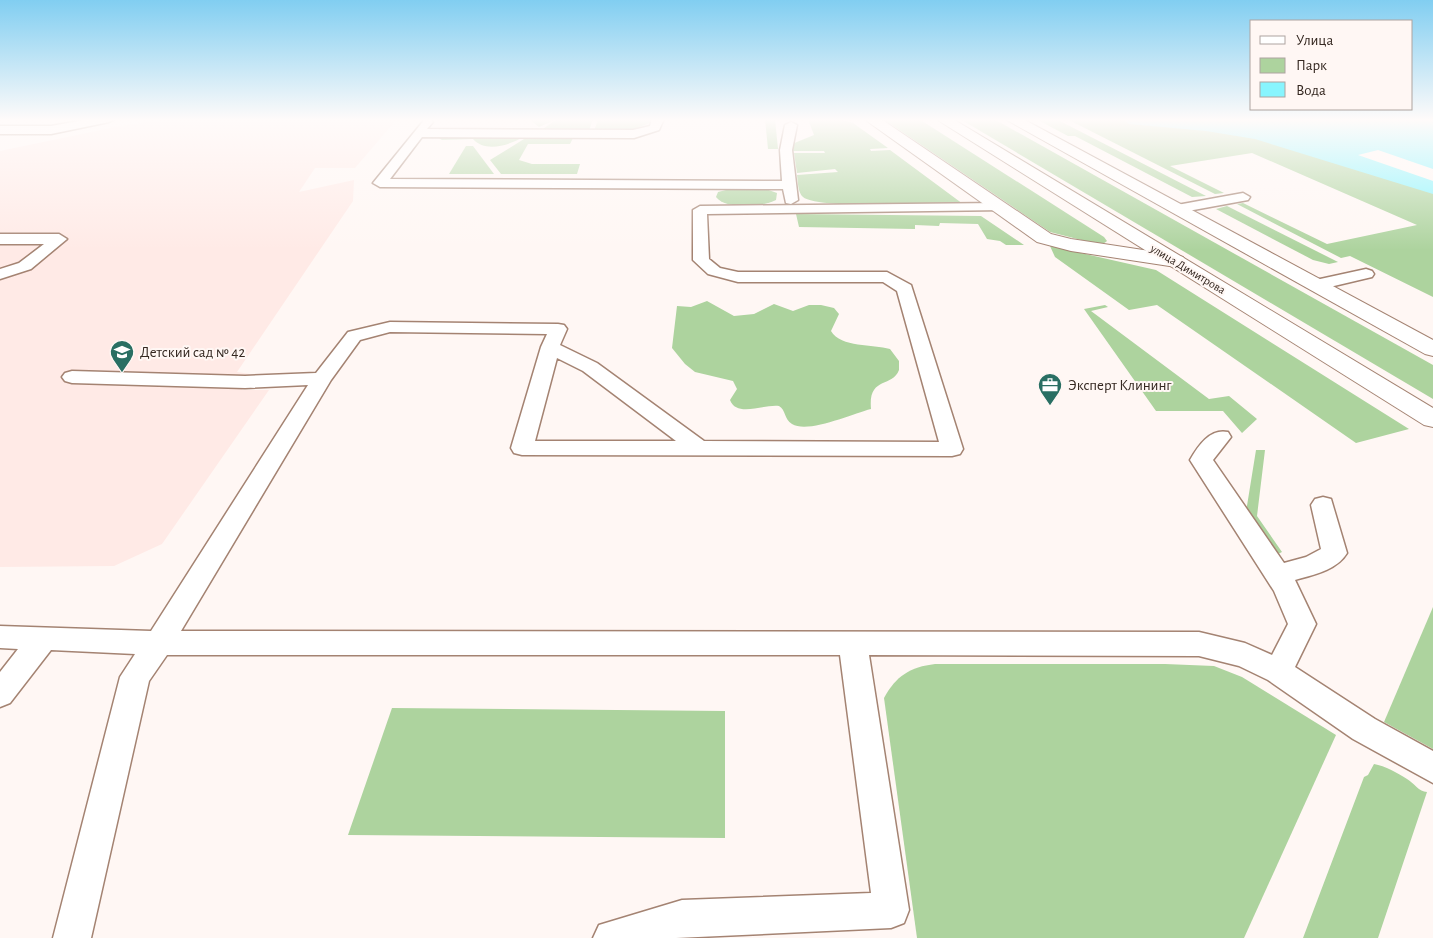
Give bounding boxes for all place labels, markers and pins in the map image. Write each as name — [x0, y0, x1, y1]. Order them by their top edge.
school or university icon: Детский сад № 42 — [109, 339, 135, 373]
place label: Детский сад № 42 — [140, 345, 246, 360]
office icon: Эксперт Клининг — [1037, 372, 1063, 406]
place label: Эксперт Клининг — [1068, 378, 1172, 393]

